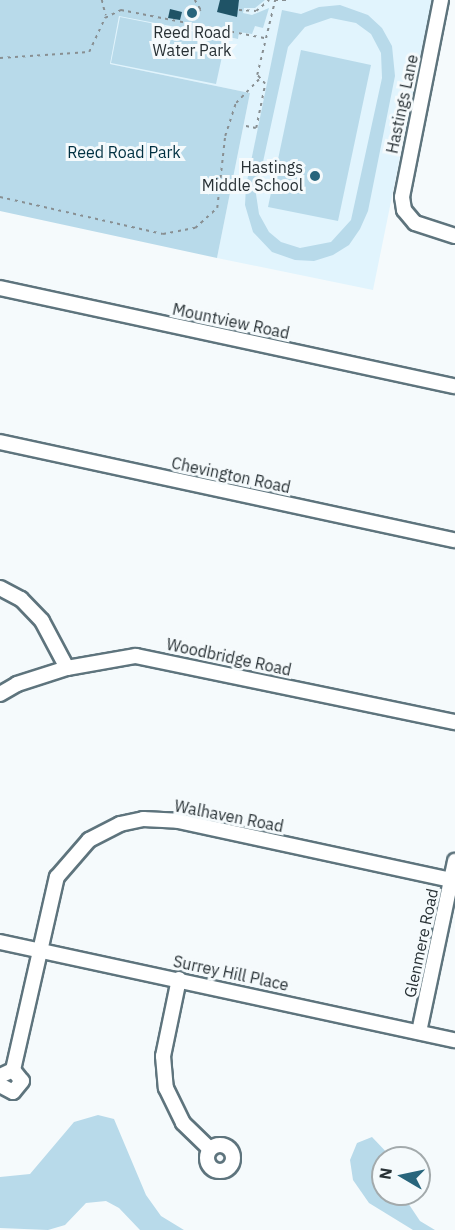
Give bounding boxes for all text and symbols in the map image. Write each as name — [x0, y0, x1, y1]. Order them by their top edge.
marker: Reed Road Water Park — [185, 6, 199, 20]
place label: Reed Road Water Park — [152, 22, 232, 60]
street label: Hastings Lane — [382, 53, 422, 155]
park label: Reed Road Park — [67, 142, 181, 162]
place label: Hastings Middle School — [202, 157, 303, 195]
marker: Hastings Middle School — [308, 169, 322, 183]
street label: Mountview Road — [171, 299, 291, 343]
street label: Chevington Road — [170, 453, 292, 497]
street label: Woodbridge Road — [165, 634, 293, 680]
street label: Walhaven Road — [173, 796, 285, 836]
street label: Glenmere Road — [400, 887, 442, 999]
street label: Surrey Hill Place — [172, 951, 290, 995]
north arrow — [371, 1146, 431, 1206]
text: N — [374, 1166, 396, 1181]

